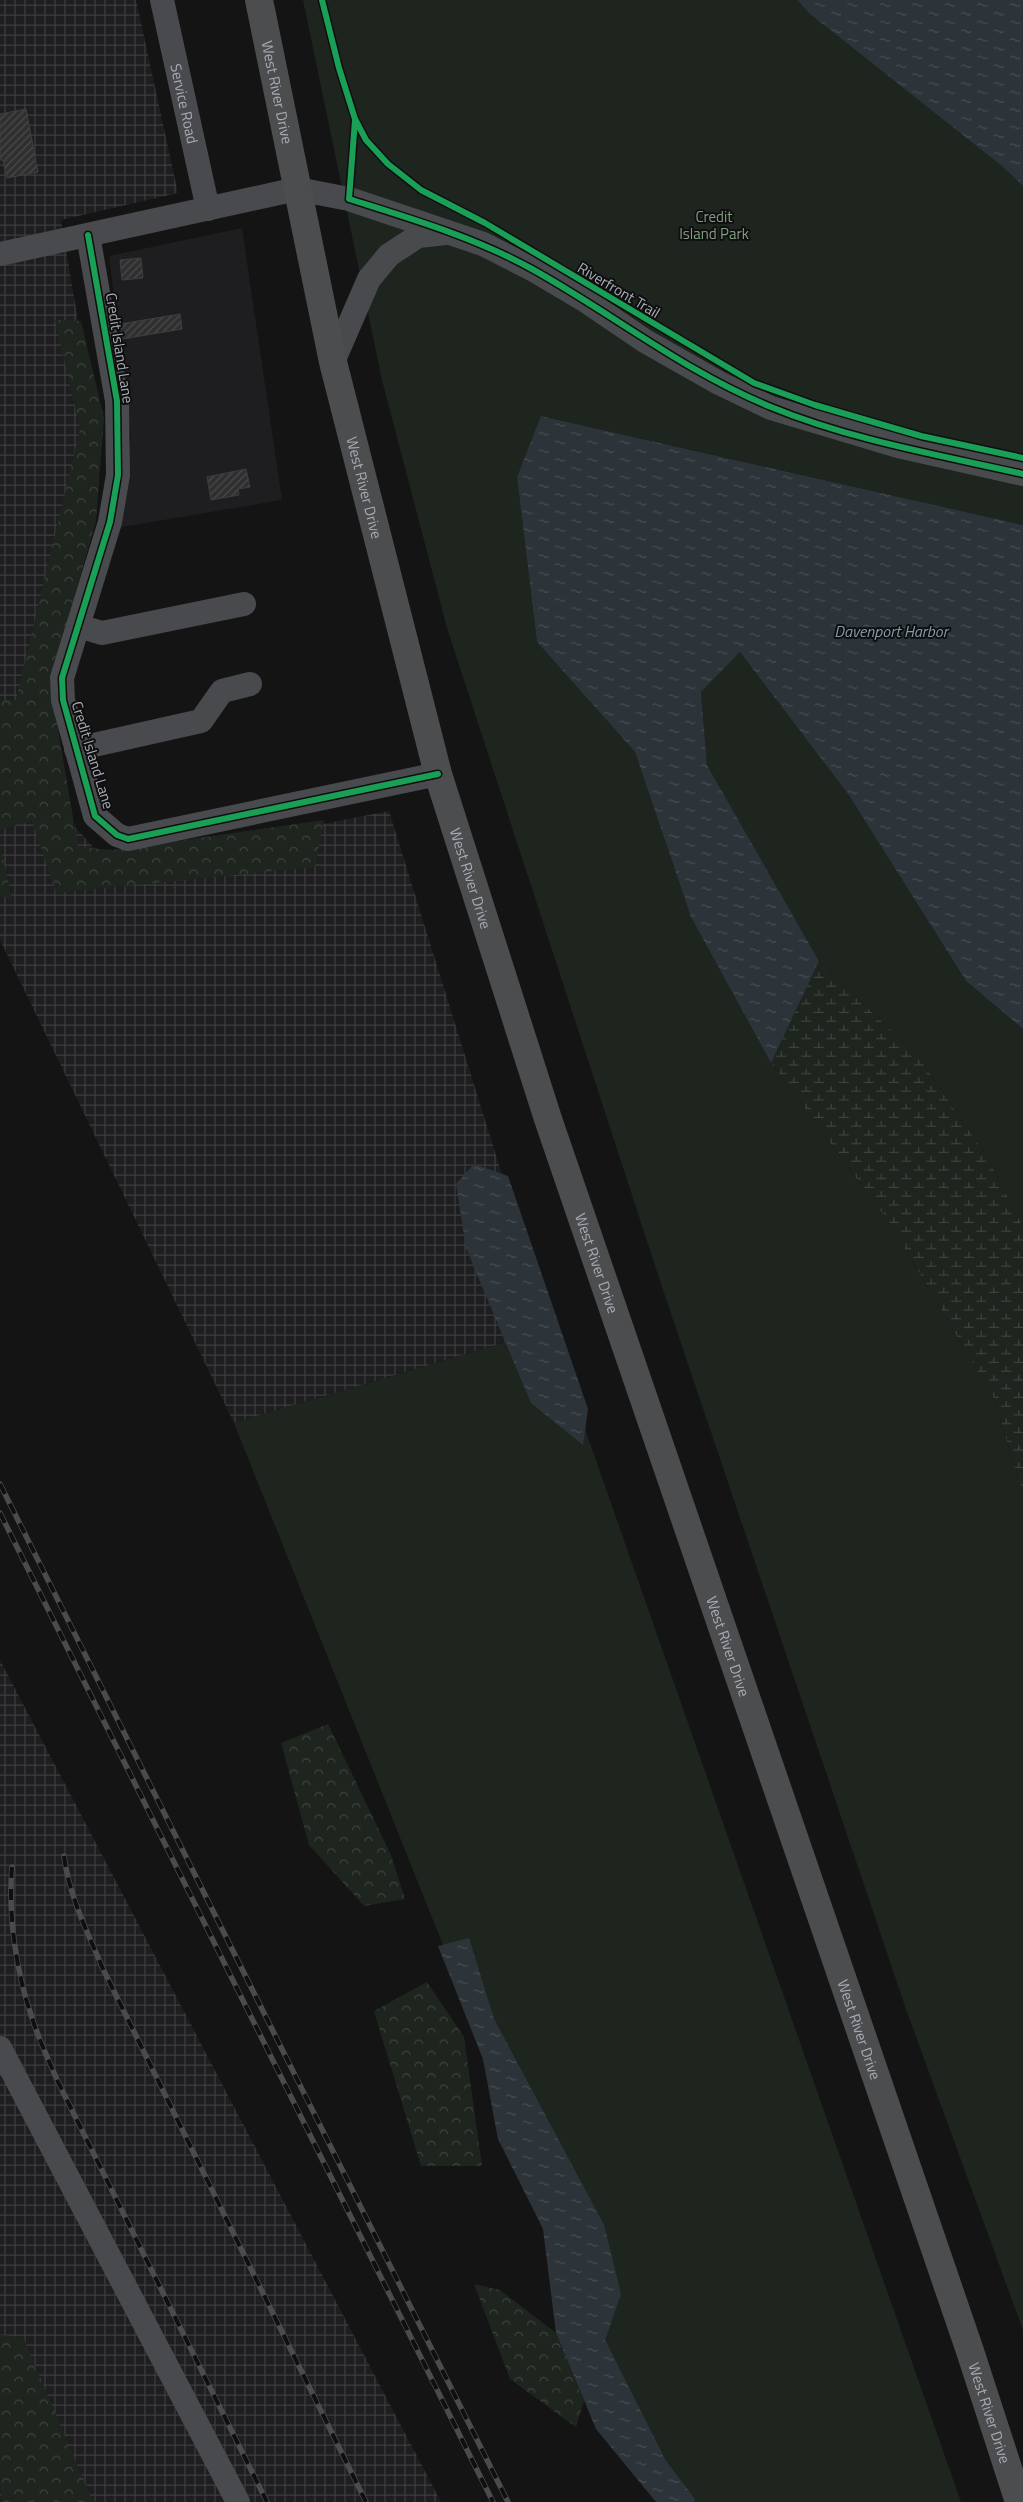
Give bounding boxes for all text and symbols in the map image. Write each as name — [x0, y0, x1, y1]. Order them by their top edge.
street label: West River Drive — [256, 38, 300, 146]
street label: Service Road — [165, 61, 205, 146]
park label: Credit Island Park — [679, 205, 749, 245]
street label: Riverfront Trail — [573, 256, 665, 324]
street label: Credit Island Lane — [100, 291, 140, 405]
street label: West River Drive — [341, 434, 389, 541]
water label: Davenport Harbor — [834, 619, 950, 643]
street label: Credit Island Lane — [66, 698, 120, 812]
street label: West River Drive — [444, 825, 498, 932]
street label: West River Drive — [569, 1210, 625, 1316]
street label: West River Drive — [701, 1593, 756, 1699]
street label: West River Drive — [832, 1976, 888, 2083]
street label: West River Drive — [963, 2359, 1017, 2466]

